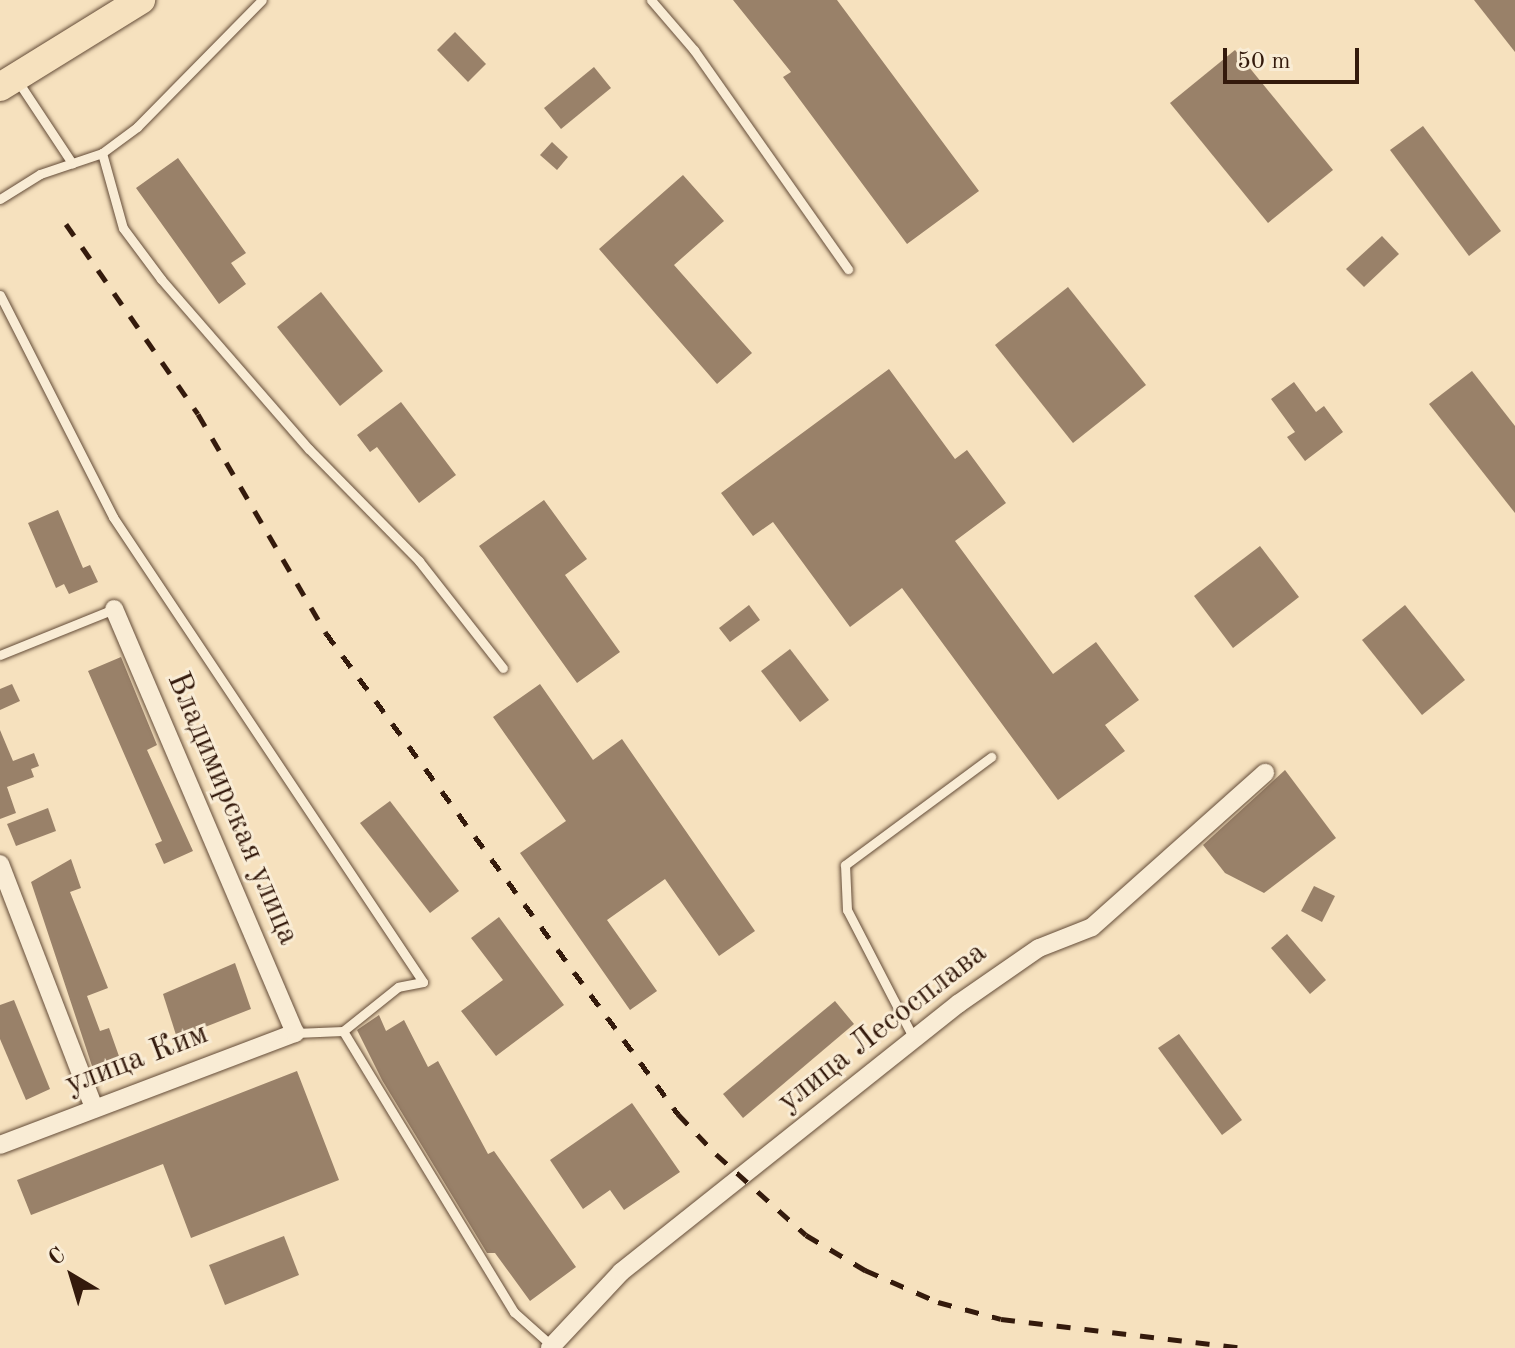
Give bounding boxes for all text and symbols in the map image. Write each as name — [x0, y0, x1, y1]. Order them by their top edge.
scale bar — [1227, 32, 1363, 82]
text: 50 m — [1237, 50, 1291, 74]
street label: Владимирская улица — [157, 667, 307, 951]
street label: улица Лесосплава — [771, 934, 995, 1122]
street label: улица Ким — [60, 1015, 214, 1105]
north arrow — [32, 1236, 112, 1316]
text: С — [45, 1244, 70, 1270]

